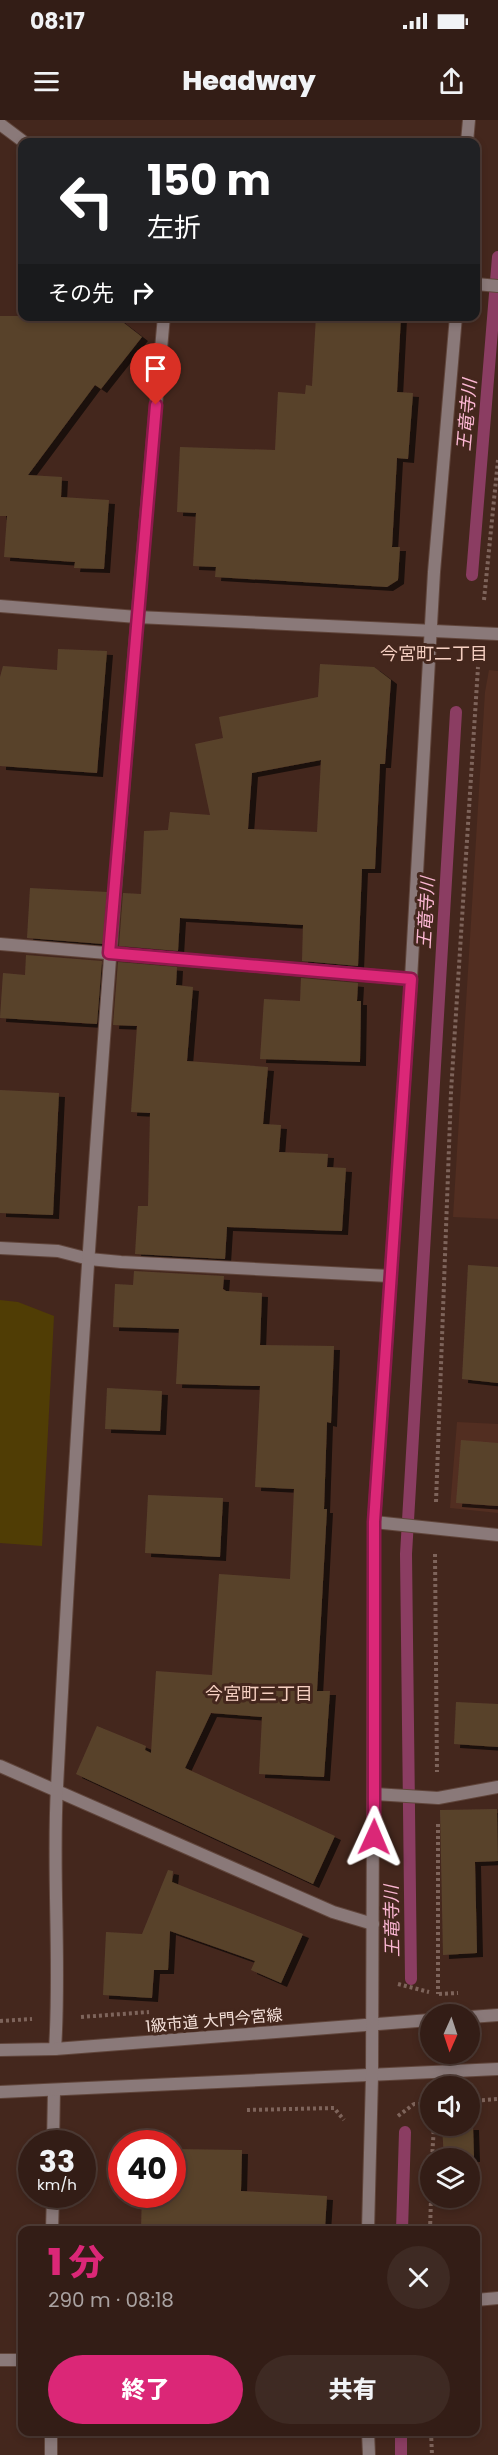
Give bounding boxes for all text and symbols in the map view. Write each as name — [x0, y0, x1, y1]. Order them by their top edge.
text: 08:17 — [30, 6, 85, 37]
text: Headway — [182, 62, 316, 99]
icon: menu — [30, 65, 63, 98]
icon: share — [435, 65, 468, 98]
text: 150 m — [147, 151, 271, 210]
icon: left — [48, 162, 126, 240]
text: 左折 — [147, 209, 201, 246]
icon: right — [126, 276, 159, 309]
text: その先 — [48, 278, 114, 309]
pin — [130, 343, 181, 405]
icon: arrive — [139, 352, 172, 385]
water label: 王竜寺川 — [451, 376, 482, 452]
district label: 今宮町二丁目 — [380, 641, 488, 666]
water label: 王竜寺川 — [411, 874, 440, 950]
district label: 今宮町三丁目 — [205, 1681, 313, 1706]
position arrow — [342, 1805, 406, 1869]
water label: 王竜寺川 — [378, 1883, 405, 1957]
street label: 1級市道 大門今宮線 — [145, 2003, 283, 2038]
north arrow — [420, 2004, 480, 2064]
map controls — [420, 2004, 480, 2208]
button: sound — [420, 2076, 480, 2136]
speed limit sign: 40 — [108, 2130, 186, 2208]
text: 33 — [39, 2140, 75, 2183]
button: layers — [420, 2148, 480, 2208]
text: km/h — [37, 2174, 77, 2195]
text: 1 分 — [48, 2237, 105, 2288]
button: close — [387, 2246, 450, 2309]
text: 290 m · 08:18 — [48, 2286, 174, 2314]
button: 終了 — [48, 2355, 243, 2424]
button: 共有 — [255, 2355, 450, 2424]

